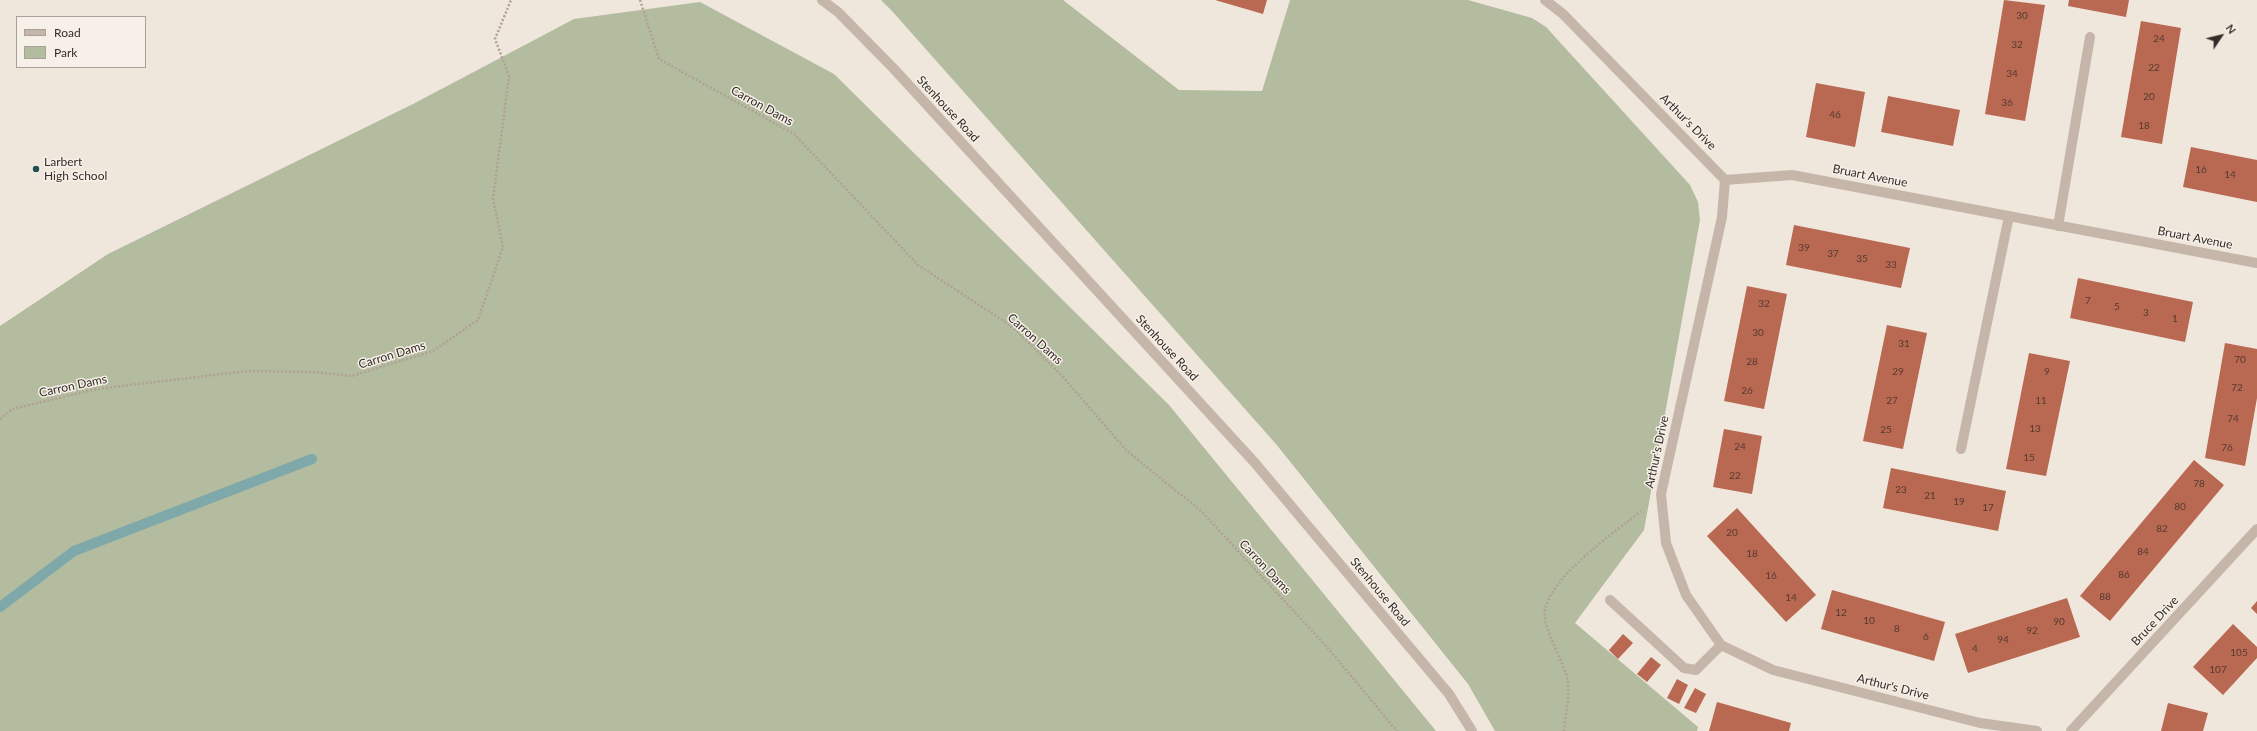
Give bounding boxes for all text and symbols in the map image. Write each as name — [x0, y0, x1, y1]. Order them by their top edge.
house number: 30 — [2016, 10, 2028, 22]
legend — [16, 16, 146, 68]
north arrow — [2201, 16, 2241, 56]
text: N — [2223, 22, 2239, 36]
text: Road — [54, 25, 81, 40]
house number: 24 — [2153, 33, 2165, 45]
house number: 32 — [2011, 39, 2023, 51]
text: Park — [54, 45, 77, 60]
house number: 22 — [2148, 62, 2160, 74]
house number: 34 — [2006, 68, 2018, 80]
street label: Stenhouse Road — [914, 73, 982, 145]
street label: Carron Dams — [728, 83, 796, 129]
street label: Arthur's Drive — [1657, 91, 1719, 153]
house number: 20 — [2143, 91, 2155, 103]
house number: 36 — [2001, 97, 2013, 109]
house number: 46 — [1829, 109, 1841, 121]
house number: 18 — [2138, 120, 2150, 132]
place label: Larbert High School — [44, 155, 107, 183]
street label: Bruart Avenue — [1831, 162, 1909, 190]
marker: Larbert High School — [31, 164, 41, 174]
house number: 16 — [2195, 164, 2207, 176]
house number: 14 — [2224, 169, 2236, 181]
street label: Bruart Avenue — [2156, 224, 2234, 252]
house number: 39 — [1798, 242, 1810, 254]
house number: 37 — [1827, 248, 1839, 260]
house number: 35 — [1856, 253, 1868, 265]
house number: 33 — [1885, 259, 1897, 271]
house number: 7 — [2085, 295, 2091, 307]
house number: 32 — [1758, 298, 1770, 310]
house number: 5 — [2114, 301, 2120, 313]
house number: 3 — [2143, 307, 2149, 319]
street label: Carron Dams — [1005, 311, 1065, 367]
street label: Stenhouse Road — [1133, 312, 1201, 384]
house number: 1 — [2172, 313, 2178, 325]
house number: 30 — [1752, 327, 1764, 339]
street label: Carron Dams — [357, 338, 427, 372]
house number: 31 — [1898, 338, 1910, 350]
house number: 70 — [2234, 354, 2246, 366]
house number: 28 — [1746, 356, 1758, 368]
house number: 29 — [1892, 366, 1904, 378]
house number: 9 — [2044, 366, 2050, 378]
street label: Carron Dams — [38, 372, 108, 400]
house number: 72 — [2231, 382, 2243, 394]
house number: 26 — [1741, 385, 1753, 397]
house number: 27 — [1886, 395, 1898, 407]
house number: 11 — [2035, 395, 2047, 407]
house number: 74 — [2227, 413, 2239, 425]
street label: Arthur's Drive — [1642, 414, 1672, 490]
house number: 13 — [2029, 423, 2041, 435]
house number: 25 — [1880, 424, 1892, 436]
house number: 24 — [1734, 441, 1746, 453]
house number: 76 — [2221, 442, 2233, 454]
house number: 15 — [2023, 452, 2035, 464]
house number: 22 — [1729, 470, 1741, 482]
house number: 78 — [2193, 478, 2205, 490]
house number: 23 — [1895, 484, 1907, 496]
house number: 21 — [1924, 490, 1936, 502]
house number: 19 — [1953, 496, 1965, 508]
house number: 80 — [2174, 501, 2186, 513]
house number: 17 — [1982, 502, 1994, 514]
house number: 82 — [2156, 523, 2168, 535]
house number: 20 — [1726, 527, 1738, 539]
street label: Carron Dams — [1236, 537, 1294, 597]
house number: 84 — [2137, 546, 2149, 558]
house number: 18 — [1746, 548, 1758, 560]
street label: Stenhouse Road — [1347, 555, 1413, 629]
house number: 86 — [2118, 569, 2130, 581]
house number: 16 — [1765, 570, 1777, 582]
house number: 88 — [2099, 591, 2111, 603]
house number: 14 — [1785, 592, 1797, 604]
street label: Bruce Drive — [2128, 593, 2182, 649]
house number: 12 — [1835, 607, 1847, 619]
house number: 10 — [1863, 615, 1875, 627]
house number: 90 — [2053, 616, 2065, 628]
house number: 8 — [1894, 623, 1900, 635]
house number: 92 — [2026, 625, 2038, 637]
house number: 6 — [1923, 631, 1929, 643]
house number: 94 — [1997, 634, 2009, 646]
house number: 4 — [1972, 643, 1978, 655]
house number: 105 — [2230, 647, 2248, 659]
house number: 107 — [2209, 664, 2227, 676]
street label: Arthur's Drive — [1855, 671, 1931, 703]

